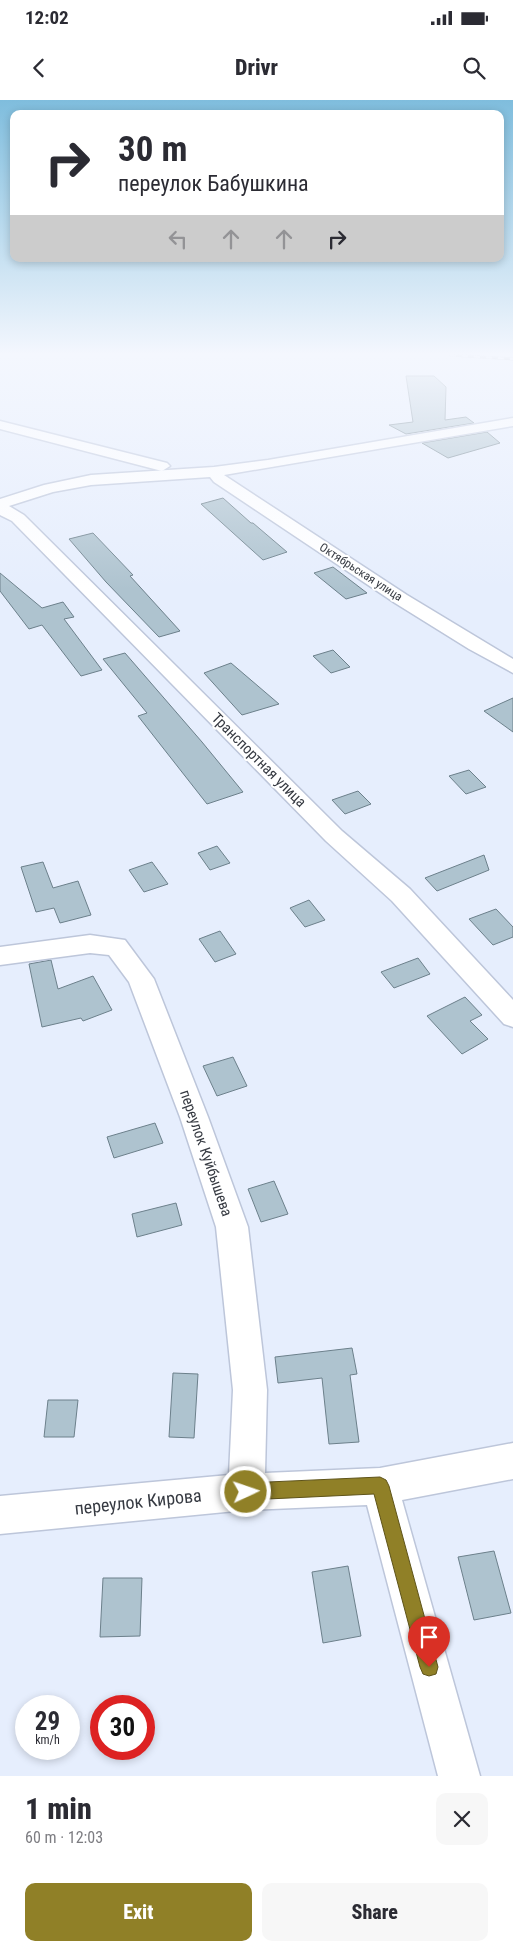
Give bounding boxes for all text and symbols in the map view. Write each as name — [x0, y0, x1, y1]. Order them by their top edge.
text: 12:02 — [25, 6, 69, 29]
icon: back — [25, 54, 53, 82]
icon: search — [460, 54, 488, 82]
text: Drivr — [235, 55, 278, 80]
text: 30 m — [118, 129, 187, 170]
icon: right — [35, 130, 100, 195]
text: переулок Бабушкина — [118, 171, 309, 196]
icon: left — [164, 225, 192, 253]
icon: ahead — [217, 225, 245, 253]
icon: ahead — [270, 225, 298, 253]
icon: right — [323, 225, 351, 253]
street label: Октябрьская улица — [317, 540, 405, 604]
street label: Транспортная улица — [208, 709, 310, 811]
street label: переулок Куйбышева — [176, 1087, 236, 1219]
position arrow — [219, 1465, 271, 1517]
street label: переулок Кирова — [73, 1484, 202, 1519]
pin — [408, 1616, 450, 1667]
icon: arrive — [415, 1623, 443, 1651]
speed limit sign: 30 — [90, 1695, 155, 1760]
text: 29 — [35, 1707, 60, 1736]
text: km/h — [35, 1733, 60, 1747]
text: 1 min — [25, 1791, 92, 1826]
button: close — [436, 1793, 488, 1845]
text: 60 m · 12:03 — [25, 1828, 103, 1847]
button: Exit — [25, 1883, 252, 1941]
button: Share — [262, 1883, 488, 1941]

